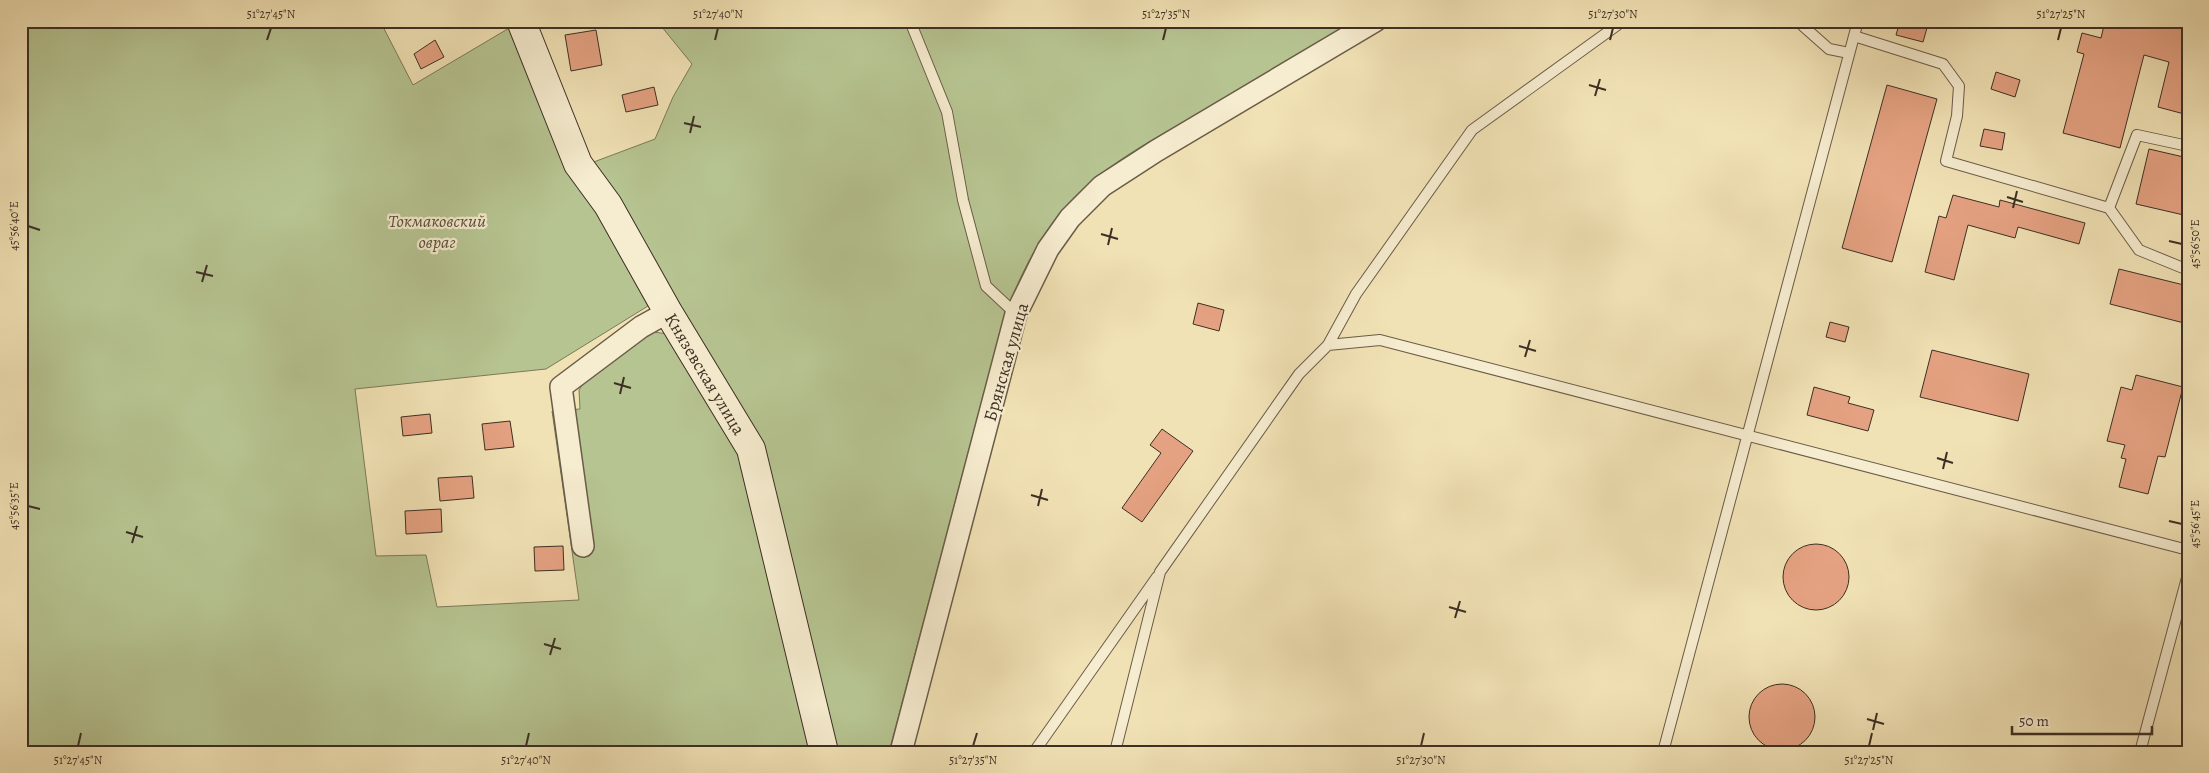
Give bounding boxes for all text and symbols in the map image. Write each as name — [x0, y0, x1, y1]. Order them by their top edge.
text: 51°27'45"N — [247, 6, 296, 22]
text: 51°27'40"N — [693, 6, 743, 22]
text: 51°27'35"N — [1142, 6, 1190, 22]
text: 51°27'30"N — [1588, 6, 1638, 22]
text: 51°27'25"N — [2037, 6, 2086, 22]
text: 45°56'40"E — [6, 201, 22, 251]
park label: Токмаковский овраг — [388, 209, 486, 254]
text: 45°56'50"E — [2187, 219, 2203, 269]
street label: Брянская улица — [978, 299, 1035, 424]
street label: Князевская улица — [659, 308, 751, 440]
text: 45°56'35"E — [6, 482, 22, 530]
text: 45°56'45"E — [2187, 500, 2203, 548]
scale bar — [2012, 703, 2152, 735]
text: 50 m — [2019, 711, 2049, 731]
text: 51°27'45"N — [54, 752, 103, 768]
text: 51°27'40"N — [501, 752, 551, 768]
text: 51°27'35"N — [949, 752, 997, 768]
text: 51°27'30"N — [1396, 752, 1446, 768]
text: 51°27'25"N — [1845, 752, 1894, 768]

